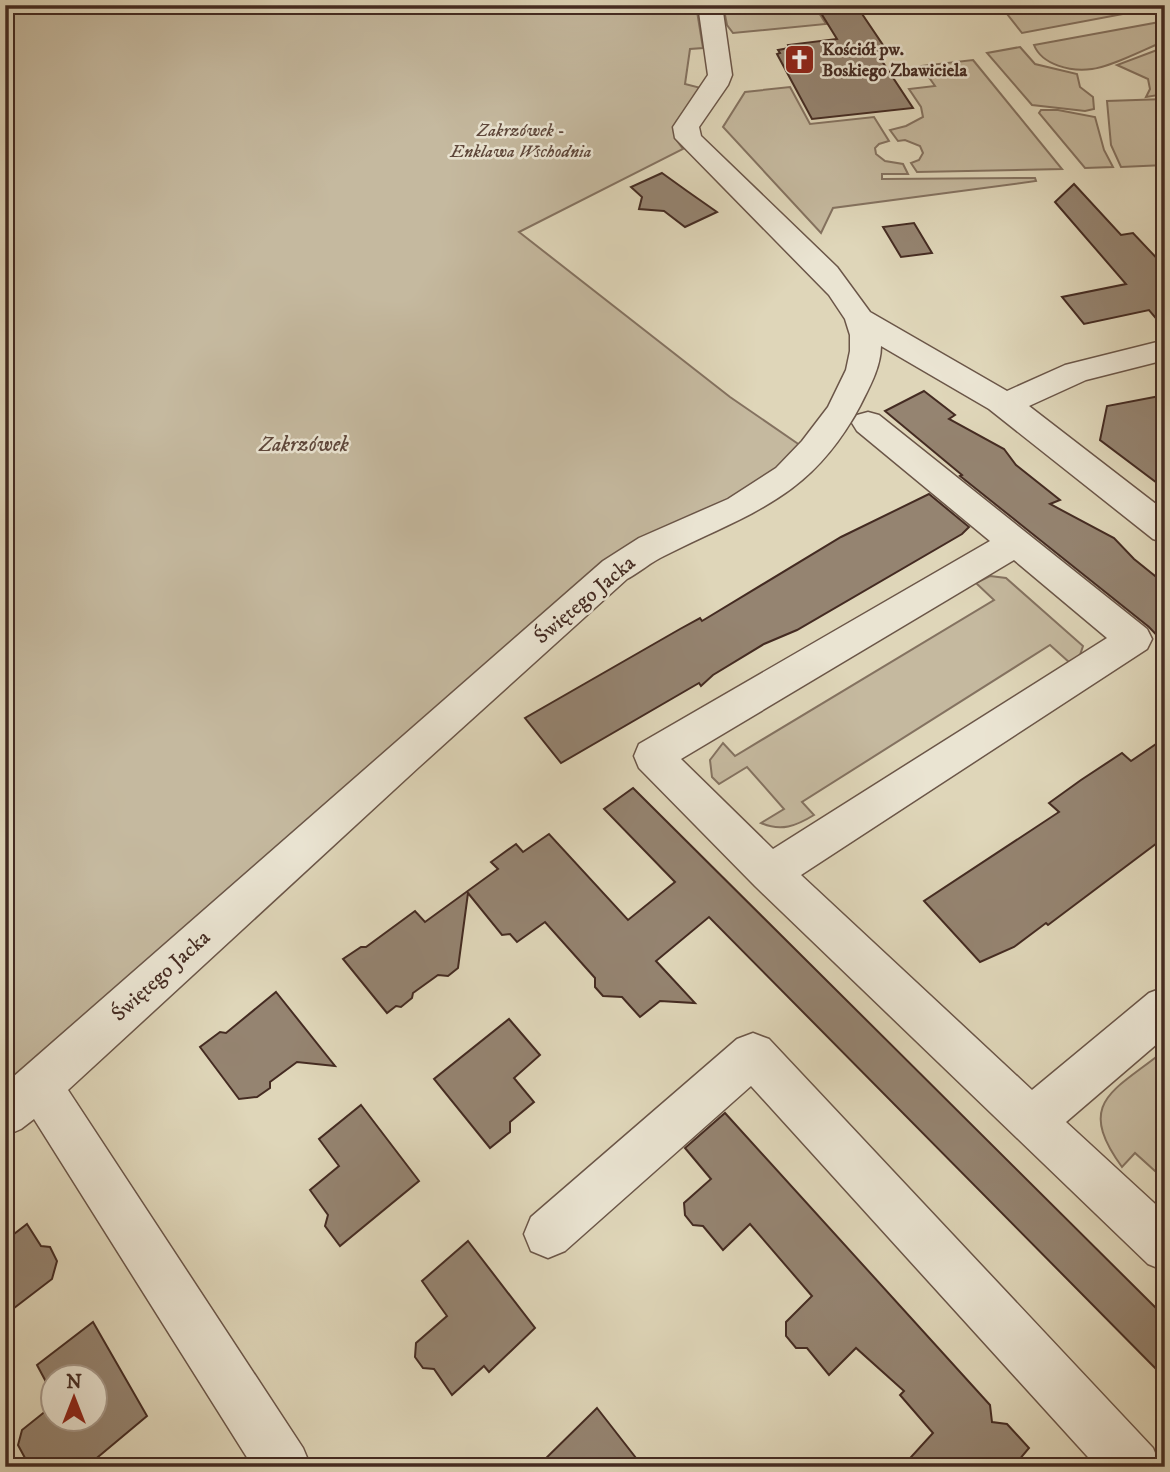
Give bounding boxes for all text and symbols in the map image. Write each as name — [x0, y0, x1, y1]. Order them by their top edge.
place label: Kościół pw. Boskiego Zbawiciela — [822, 39, 968, 82]
church icon: Kościół pw. Boskiego Zbawiciela — [782, 43, 816, 77]
park label: Zakrzówek - Enklawa Wschodnia — [449, 120, 592, 163]
park label: Zakrzówek — [258, 432, 349, 458]
street label: Świętego Jacka — [528, 549, 641, 650]
street label: Świętego Jacka — [105, 923, 216, 1027]
north arrow — [38, 1364, 108, 1434]
text: N — [66, 1371, 82, 1394]

